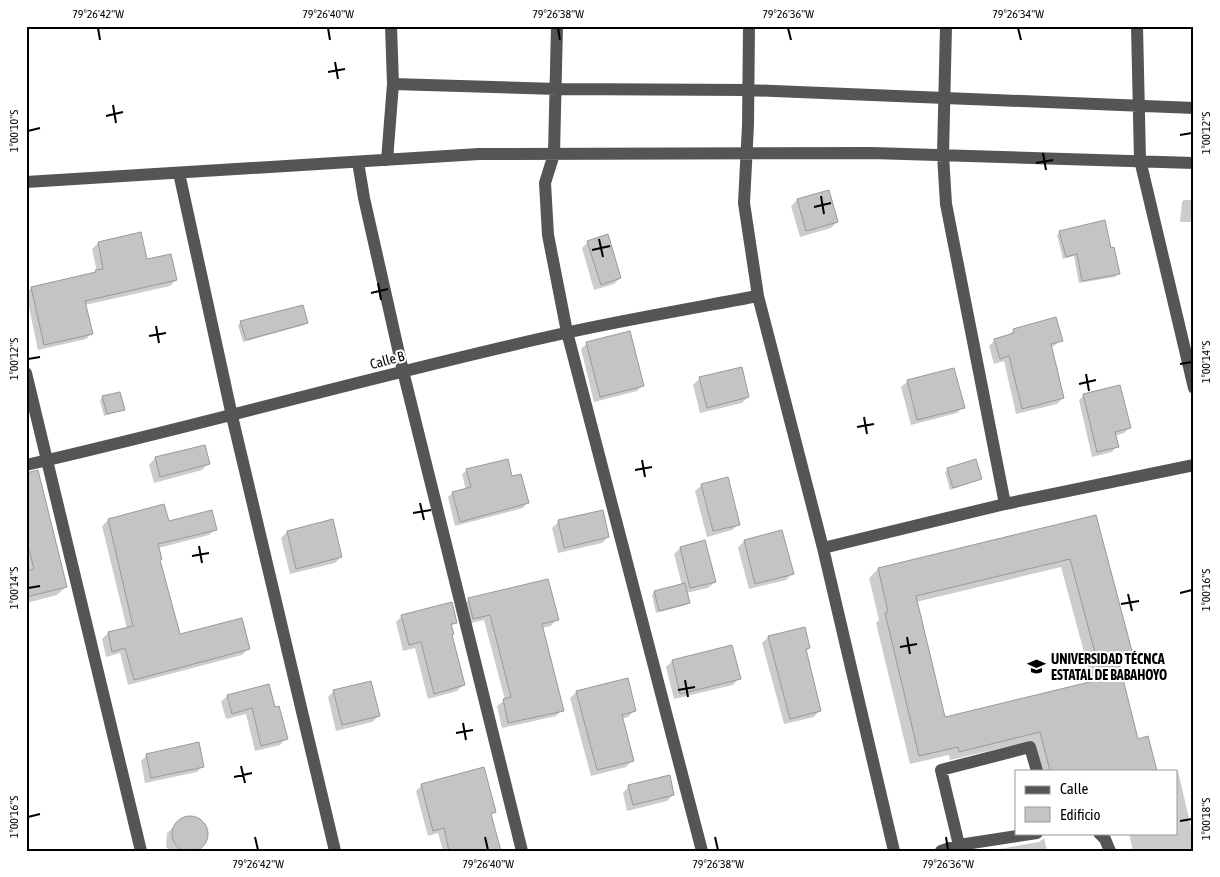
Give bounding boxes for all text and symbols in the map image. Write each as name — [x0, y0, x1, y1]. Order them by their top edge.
text: 79°26'42"W — [72, 7, 124, 21]
text: 79°26'40"W — [302, 7, 354, 21]
text: 79°26'38"W — [532, 7, 584, 21]
text: 79°26'36"W — [762, 7, 814, 21]
text: 79°26'34"W — [992, 7, 1044, 21]
text: 1°00'10"S — [7, 110, 21, 152]
text: 1°00'12"S — [1199, 112, 1213, 154]
text: 1°00'12"S — [7, 338, 21, 380]
text: 1°00'14"S — [1199, 341, 1213, 383]
street label: Calle B — [368, 348, 406, 372]
text: 1°00'14"S — [7, 567, 21, 609]
text: 1°00'16"S — [1199, 569, 1213, 611]
place label: UNIVERSIDAD TÉCNCA ESTATAL DE BABAHOYO — [1051, 651, 1167, 683]
school or university icon: UNIVERSIDAD TÉCNCA ESTATAL DE BABAHOYO — [1027, 657, 1047, 677]
legend — [1015, 770, 1178, 834]
text: Calle — [1060, 780, 1089, 797]
text: 1°00'16"S — [7, 796, 21, 838]
text: 1°00'18"S — [1199, 798, 1213, 840]
text: Edificio — [1060, 806, 1101, 823]
text: 79°26'42"W — [232, 857, 284, 871]
text: 79°26'40"W — [462, 857, 514, 871]
text: 79°26'38"W — [692, 857, 744, 871]
text: 79°26'36"W — [922, 857, 974, 871]

